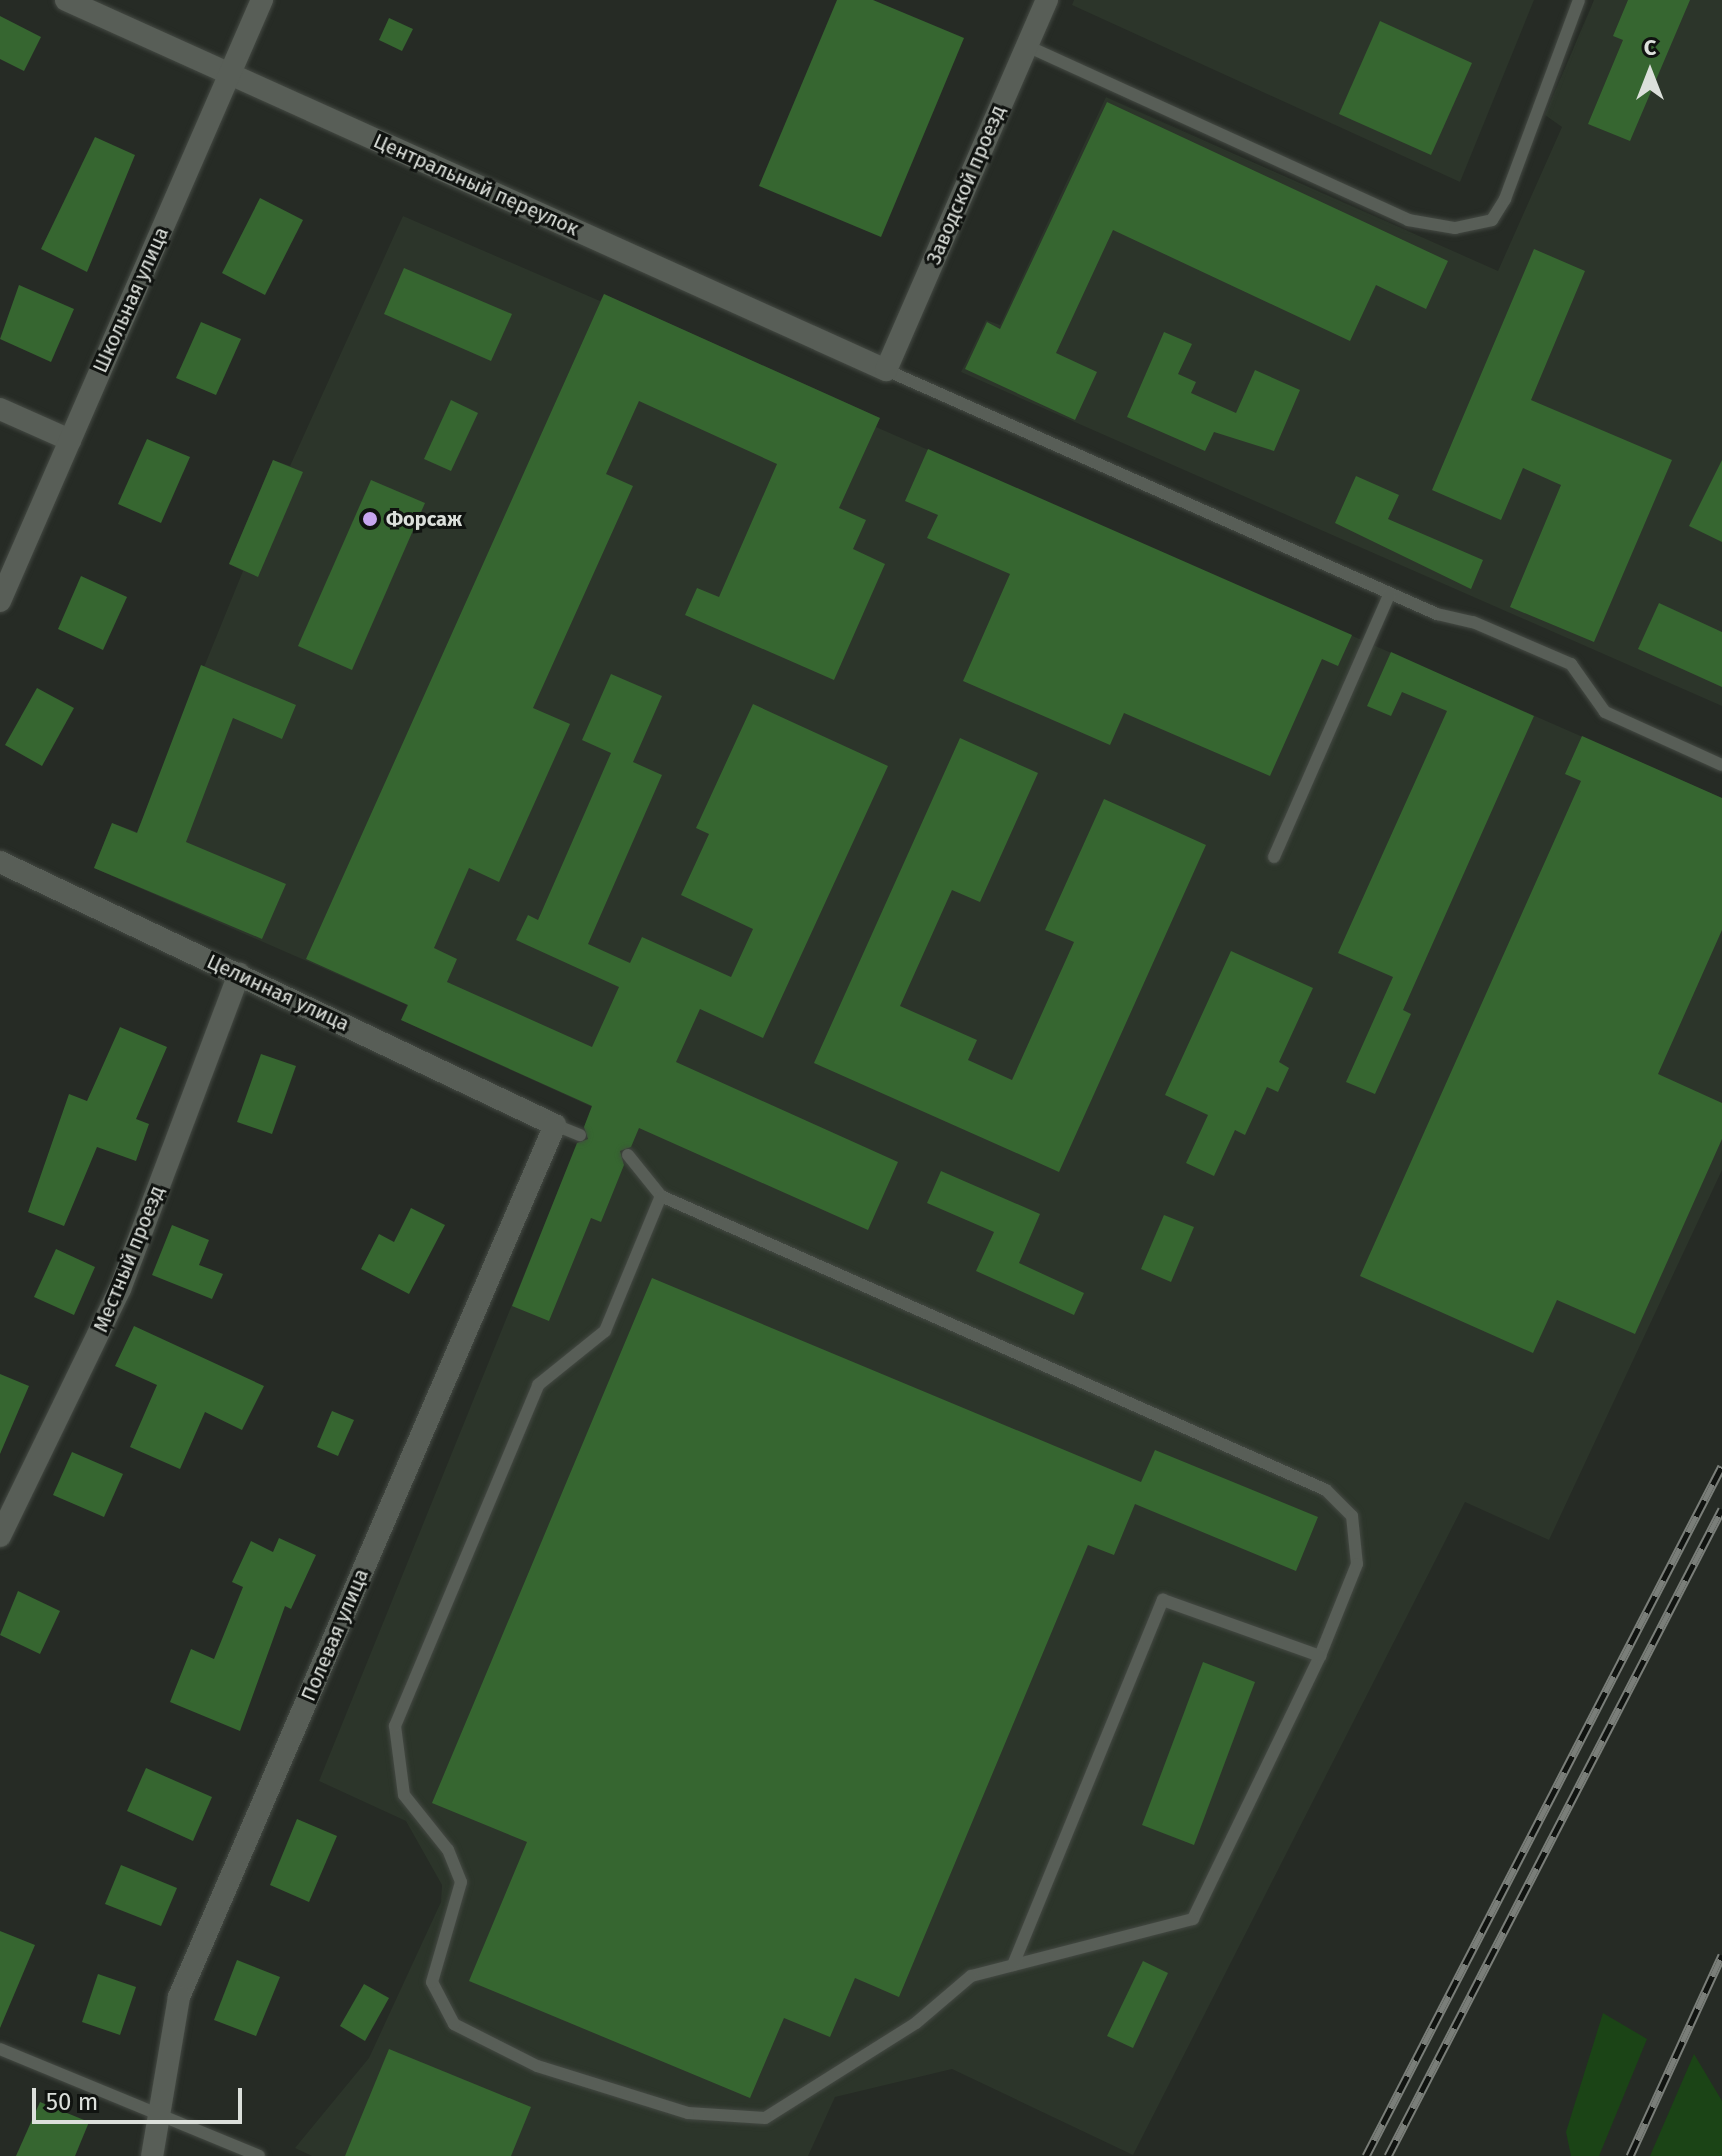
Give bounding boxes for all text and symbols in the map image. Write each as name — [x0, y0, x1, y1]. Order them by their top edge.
north arrow — [1610, 32, 1690, 112]
text: С — [1644, 34, 1656, 61]
street label: Заводской проезд — [922, 102, 1010, 268]
street label: Центральный переулок — [370, 129, 582, 241]
street label: Школьная улица — [88, 223, 174, 377]
place label: Форсаж — [386, 507, 462, 531]
marker: Форсаж — [361, 510, 379, 528]
street label: Целинная улица — [203, 950, 353, 1036]
street label: Местный проезд — [89, 1182, 169, 1336]
street label: Полевая улица — [296, 1565, 374, 1705]
scale bar — [36, 2072, 246, 2122]
text: 50 m — [46, 2088, 98, 2116]

